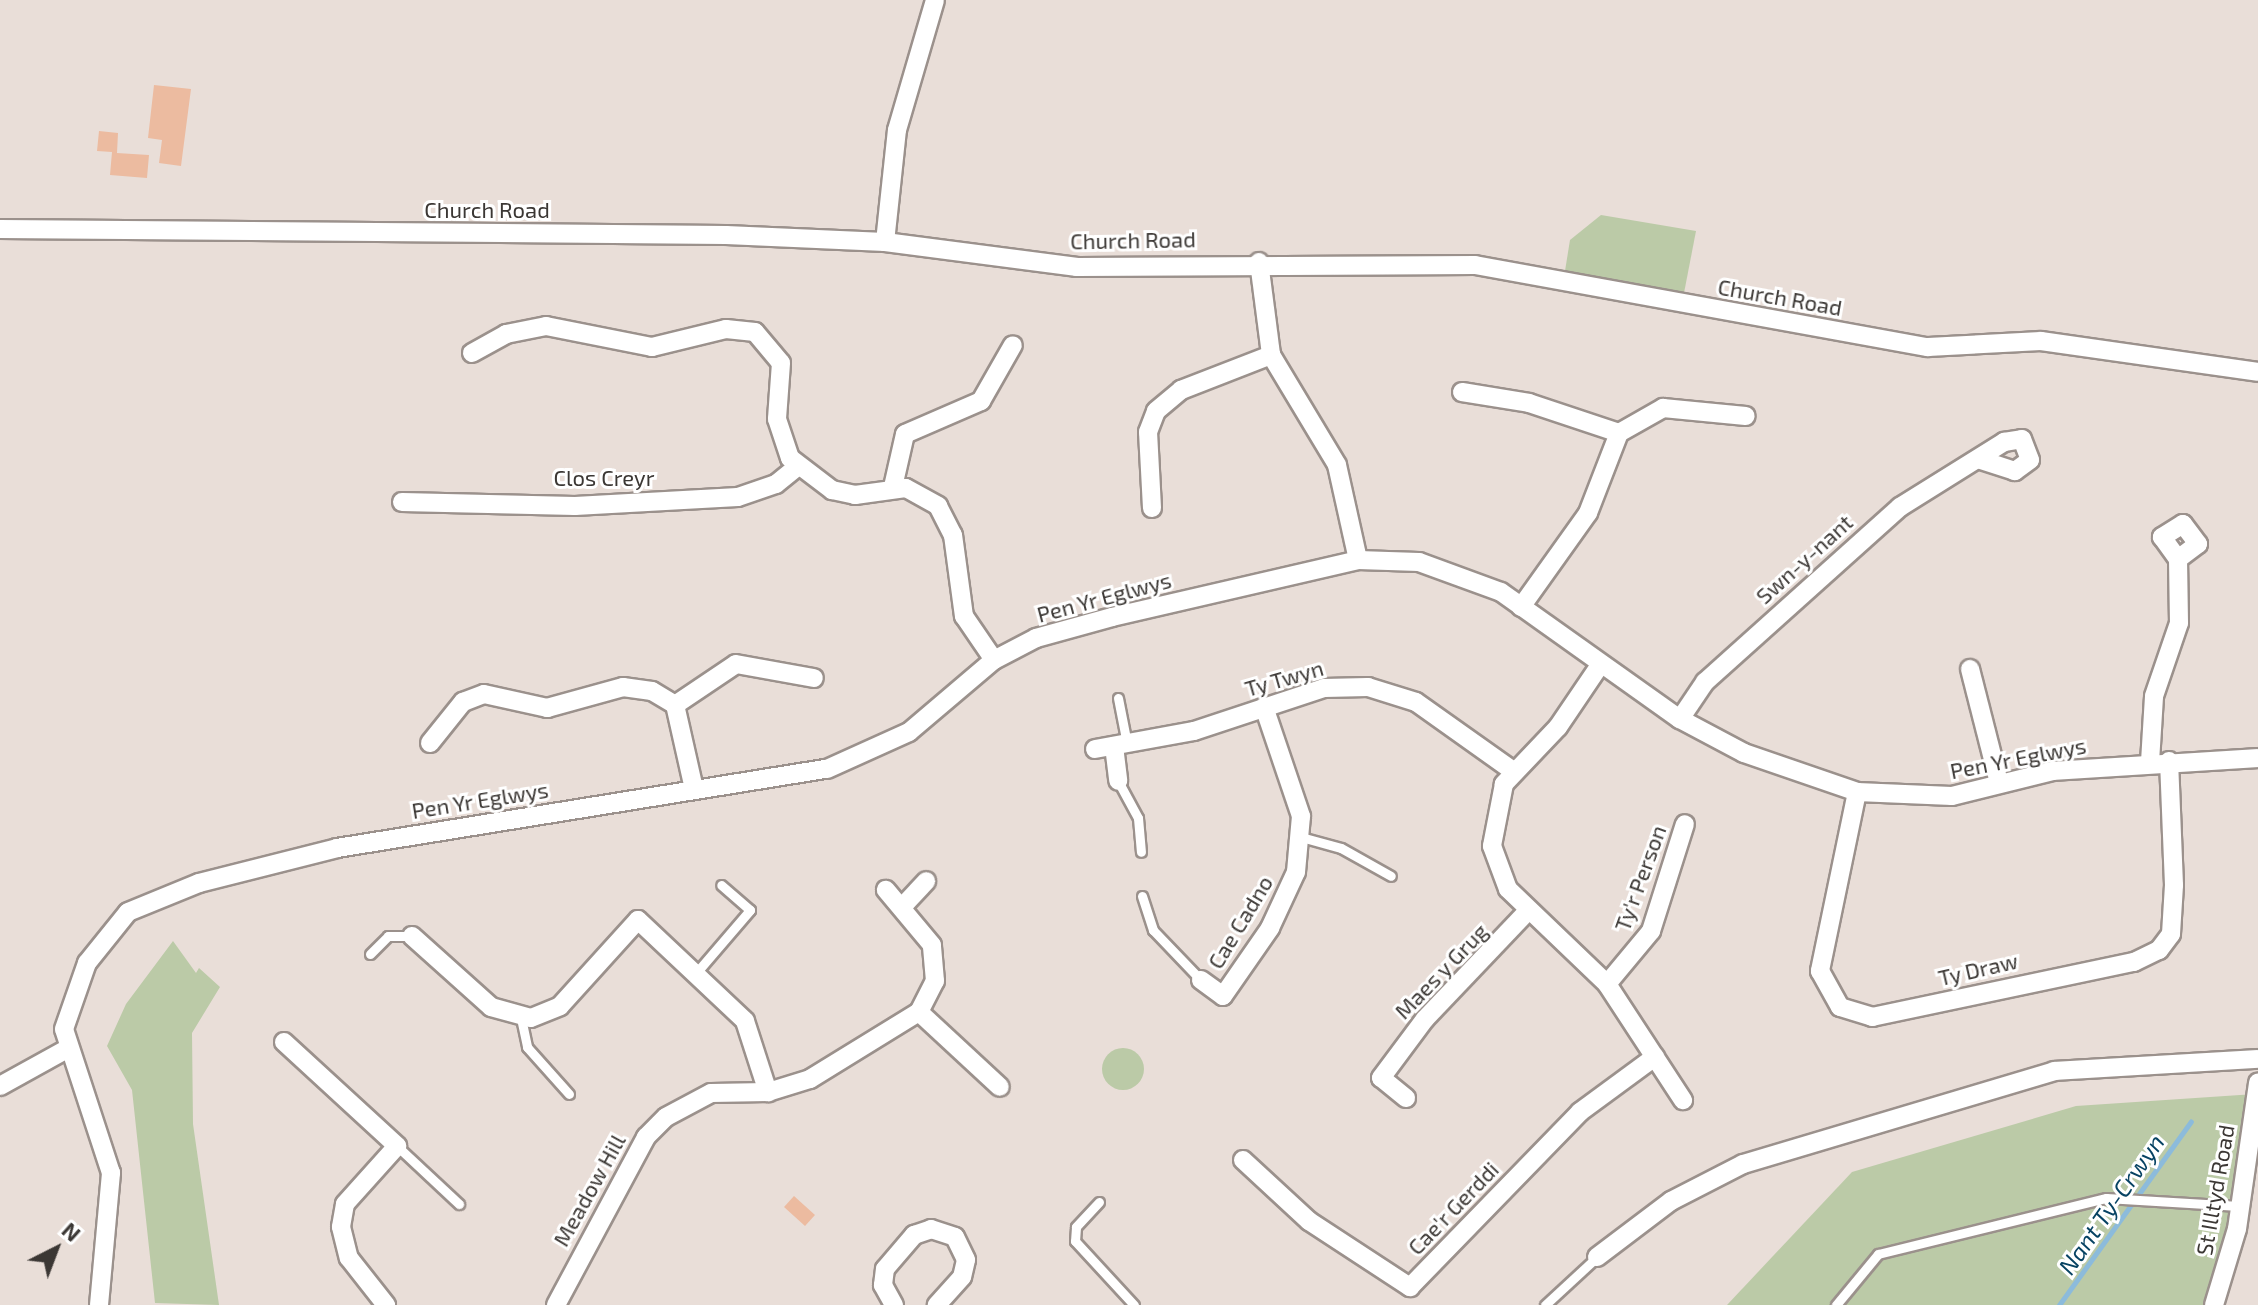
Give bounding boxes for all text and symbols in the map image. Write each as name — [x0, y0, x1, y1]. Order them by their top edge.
street label: Church Road — [424, 197, 550, 223]
street label: Church Road — [1070, 226, 1196, 254]
street label: Church Road — [1716, 273, 1844, 321]
street label: Clos Creyr — [554, 465, 654, 491]
street label: Swn-y-nant — [1750, 509, 1858, 609]
street label: Pen Yr Eglwys — [1033, 566, 1175, 628]
street label: Ty Twyn — [1241, 654, 1327, 702]
street label: Pen Yr Eglwys — [1947, 732, 2089, 784]
street label: Pen Yr Eglwys — [409, 776, 551, 824]
street label: Ty'r Person — [1609, 821, 1671, 935]
street label: Cae Cadno — [1202, 871, 1278, 973]
street label: Maes y Grug — [1389, 917, 1493, 1025]
street label: Ty Draw — [1935, 947, 2021, 991]
street label: St Illtyd Road — [2191, 1123, 2239, 1257]
water label: Nant Ty-Crwyn — [2052, 1128, 2170, 1280]
street label: Meadow Hill — [547, 1129, 631, 1251]
street label: Cae'r Gerddi — [1402, 1156, 1504, 1260]
north arrow — [16, 1209, 96, 1289]
text: N — [57, 1216, 87, 1246]

